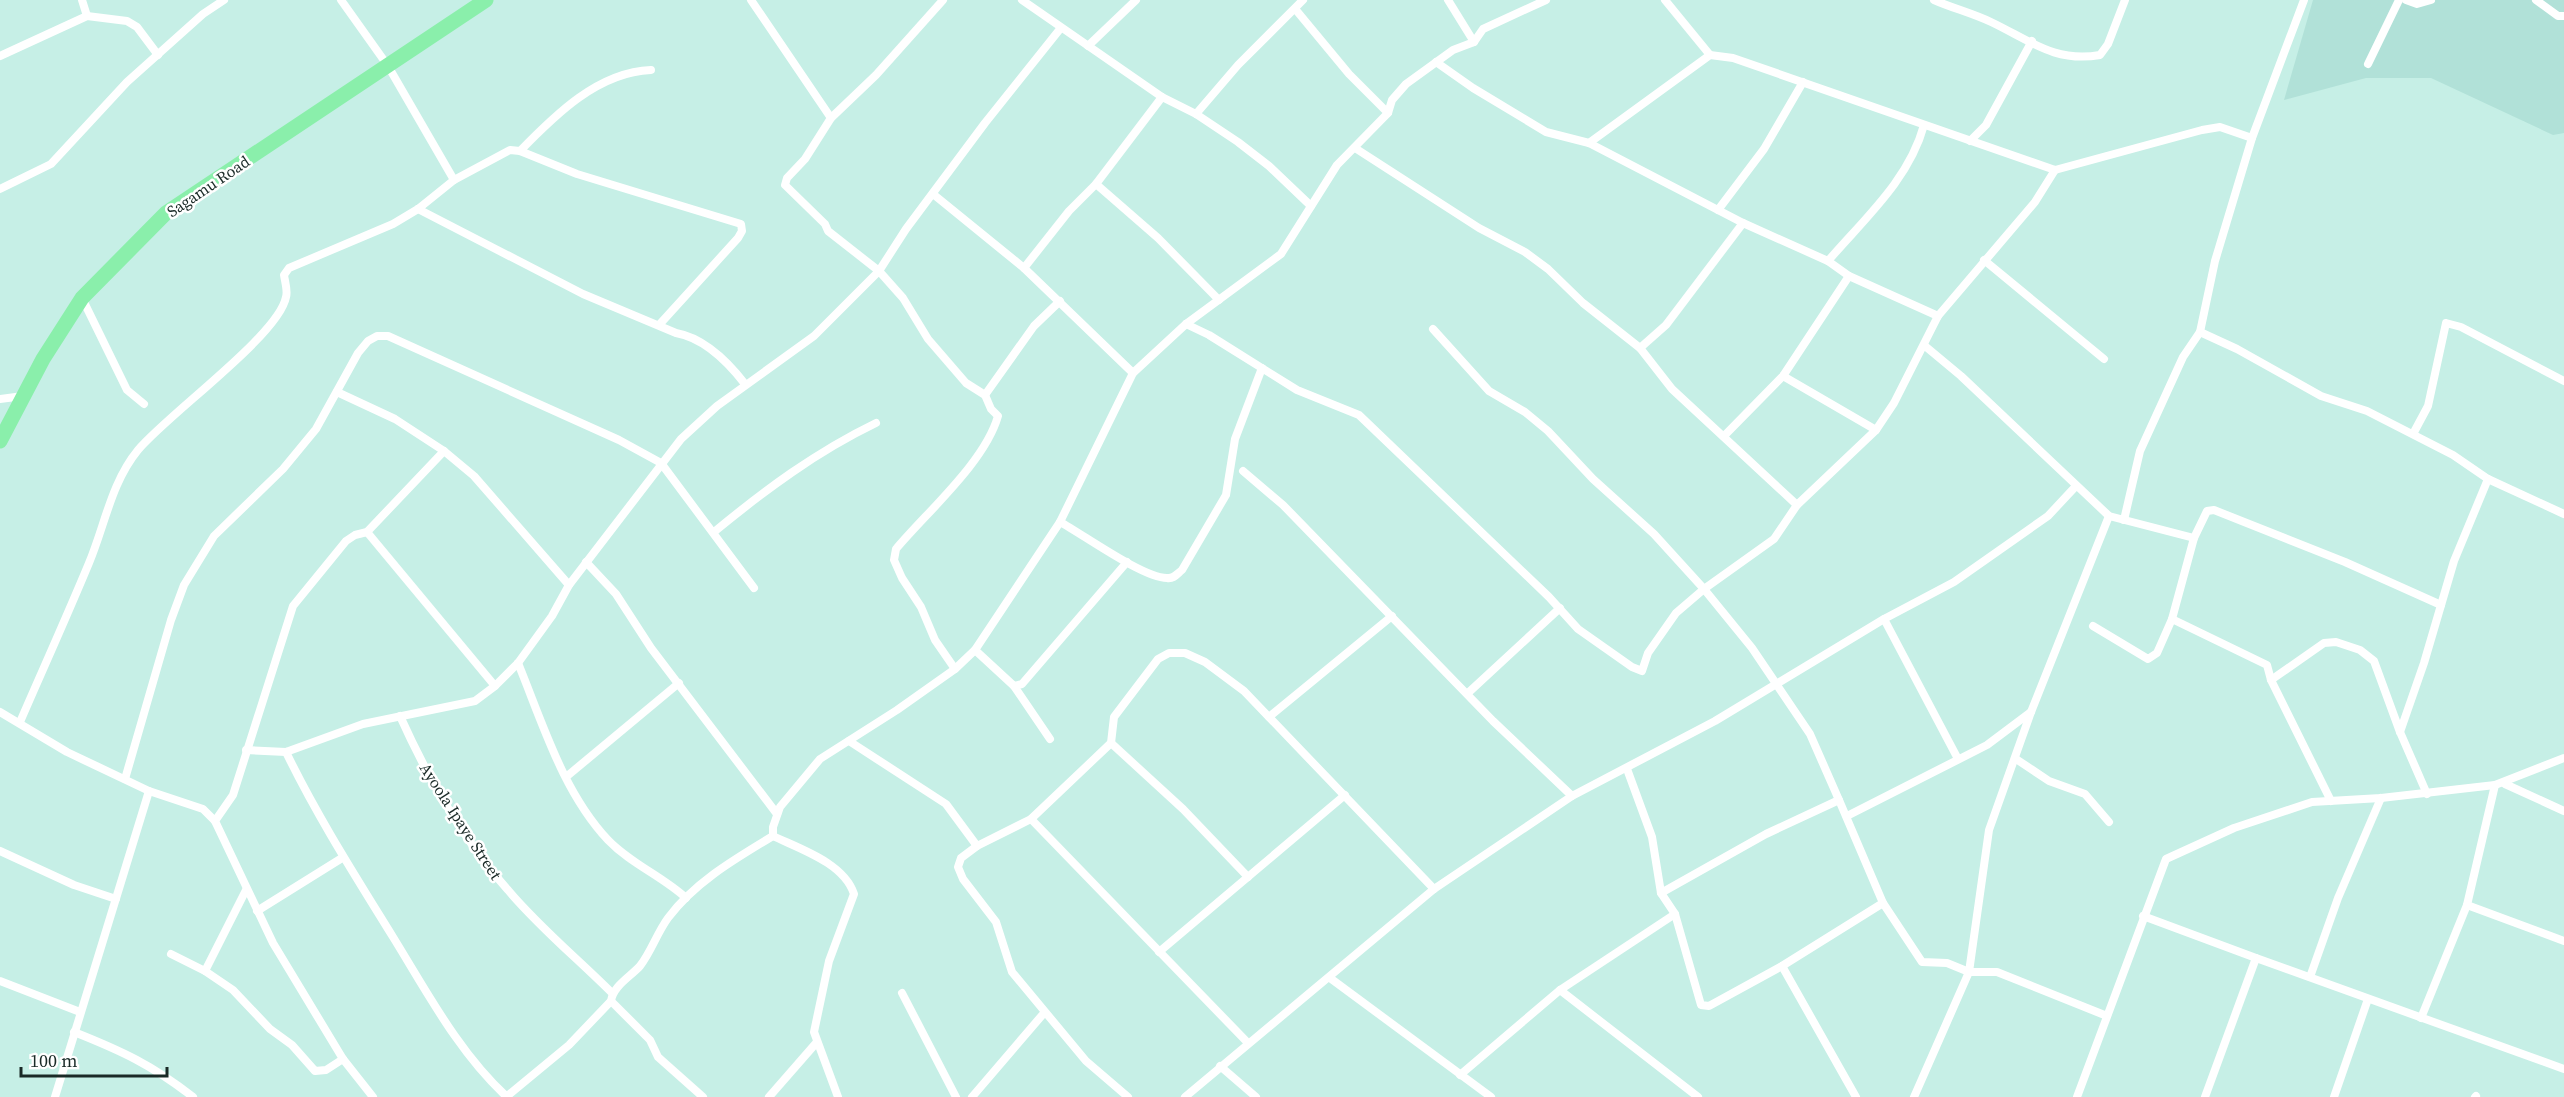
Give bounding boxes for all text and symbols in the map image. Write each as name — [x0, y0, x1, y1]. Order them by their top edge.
street label: Sagamu Road — [162, 150, 254, 222]
street label: Ayoola Ipaye Street — [415, 758, 508, 884]
scale bar — [21, 1040, 166, 1078]
text: 100 m — [30, 1048, 77, 1073]

